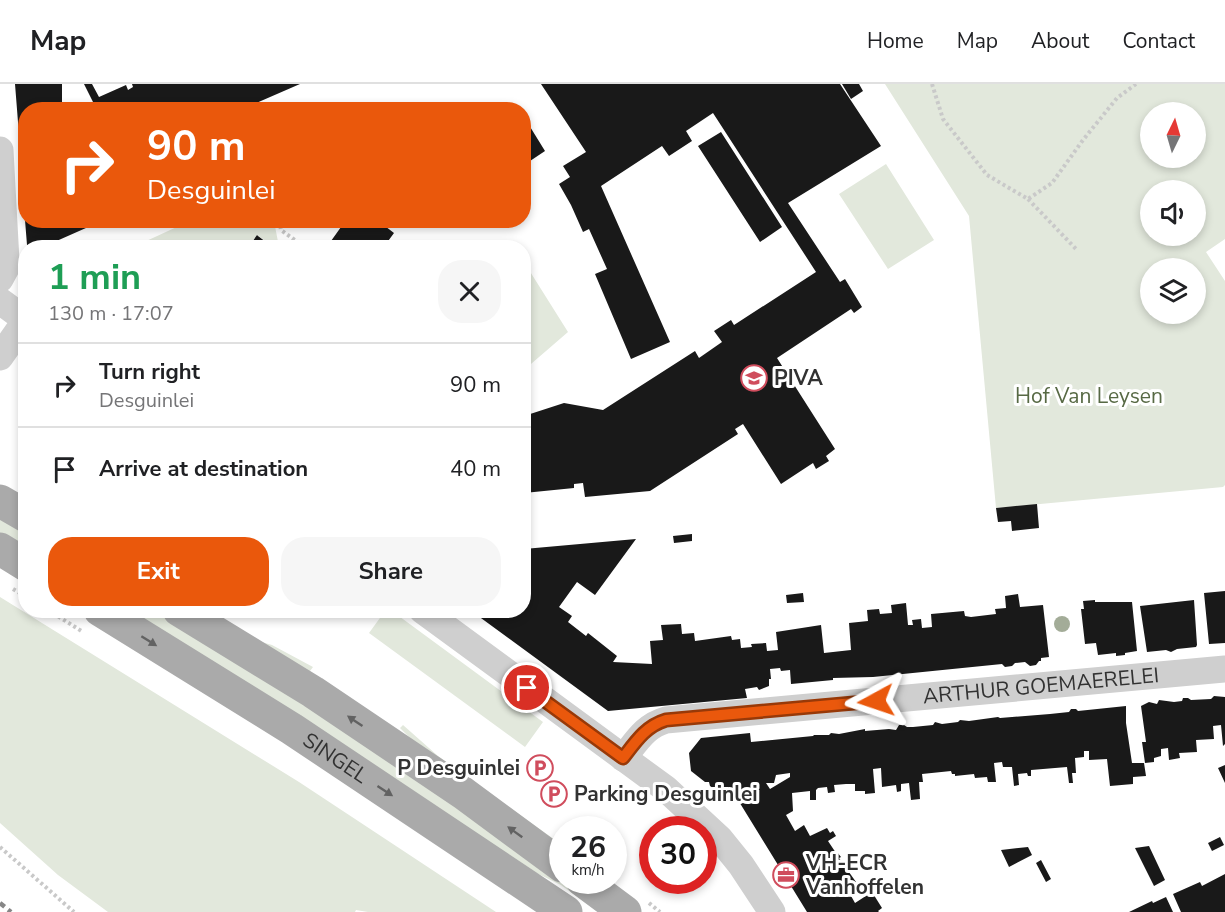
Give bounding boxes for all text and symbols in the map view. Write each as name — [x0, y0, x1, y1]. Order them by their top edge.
text: Map — [30, 22, 86, 60]
text: Home — [867, 27, 924, 55]
text: Map — [957, 27, 998, 55]
text: About — [1031, 27, 1089, 55]
text: Contact — [1122, 27, 1195, 55]
north arrow — [1140, 102, 1206, 168]
map controls — [1140, 102, 1206, 324]
text: 90 m — [147, 118, 246, 175]
icon: right — [48, 126, 126, 204]
text: Desguinlei — [147, 172, 275, 209]
button: sound — [1140, 180, 1206, 246]
text: 1 min — [48, 253, 141, 302]
button: layers — [1140, 258, 1206, 324]
button: close — [438, 260, 501, 323]
text: 130 m · 17:07 — [48, 300, 174, 327]
text: Turn right — [99, 357, 200, 387]
school or university icon: PIVA — [739, 363, 769, 393]
place label: PIVA — [774, 364, 823, 392]
icon: right — [48, 369, 81, 402]
text: 90 m — [450, 370, 501, 400]
park label: Hof Van Leysen — [1015, 382, 1163, 410]
text: Desguinlei — [99, 387, 194, 414]
icon: arrive — [48, 453, 81, 486]
text: Arrive at destination — [99, 454, 308, 484]
text: 40 m — [450, 454, 501, 484]
button: Exit — [48, 537, 269, 606]
button: Share — [281, 537, 501, 606]
one-way arrow — [141, 636, 157, 647]
street label: ARTHUR GOEMAERELEI — [922, 661, 1160, 710]
pin — [501, 662, 552, 713]
position arrow — [844, 669, 908, 733]
icon: arrive — [510, 671, 543, 704]
one-way arrow — [347, 715, 363, 726]
street label: SINGEL — [297, 726, 374, 790]
parking icon: P Desguinlei — [525, 753, 555, 783]
place label: P Desguinlei — [397, 754, 520, 782]
parking icon: Parking Desguinlei — [539, 779, 569, 809]
place label: Parking Desguinlei — [574, 780, 758, 808]
one-way arrow — [377, 785, 393, 796]
speed limit sign: 30 — [639, 816, 717, 894]
one-way arrow — [508, 826, 523, 838]
text: 26 — [570, 827, 606, 868]
place label: VH-ECR Vanhoffelen — [805, 849, 924, 901]
text: km/h — [571, 860, 605, 880]
office icon: VH-ECR Vanhoffelen — [771, 860, 801, 890]

